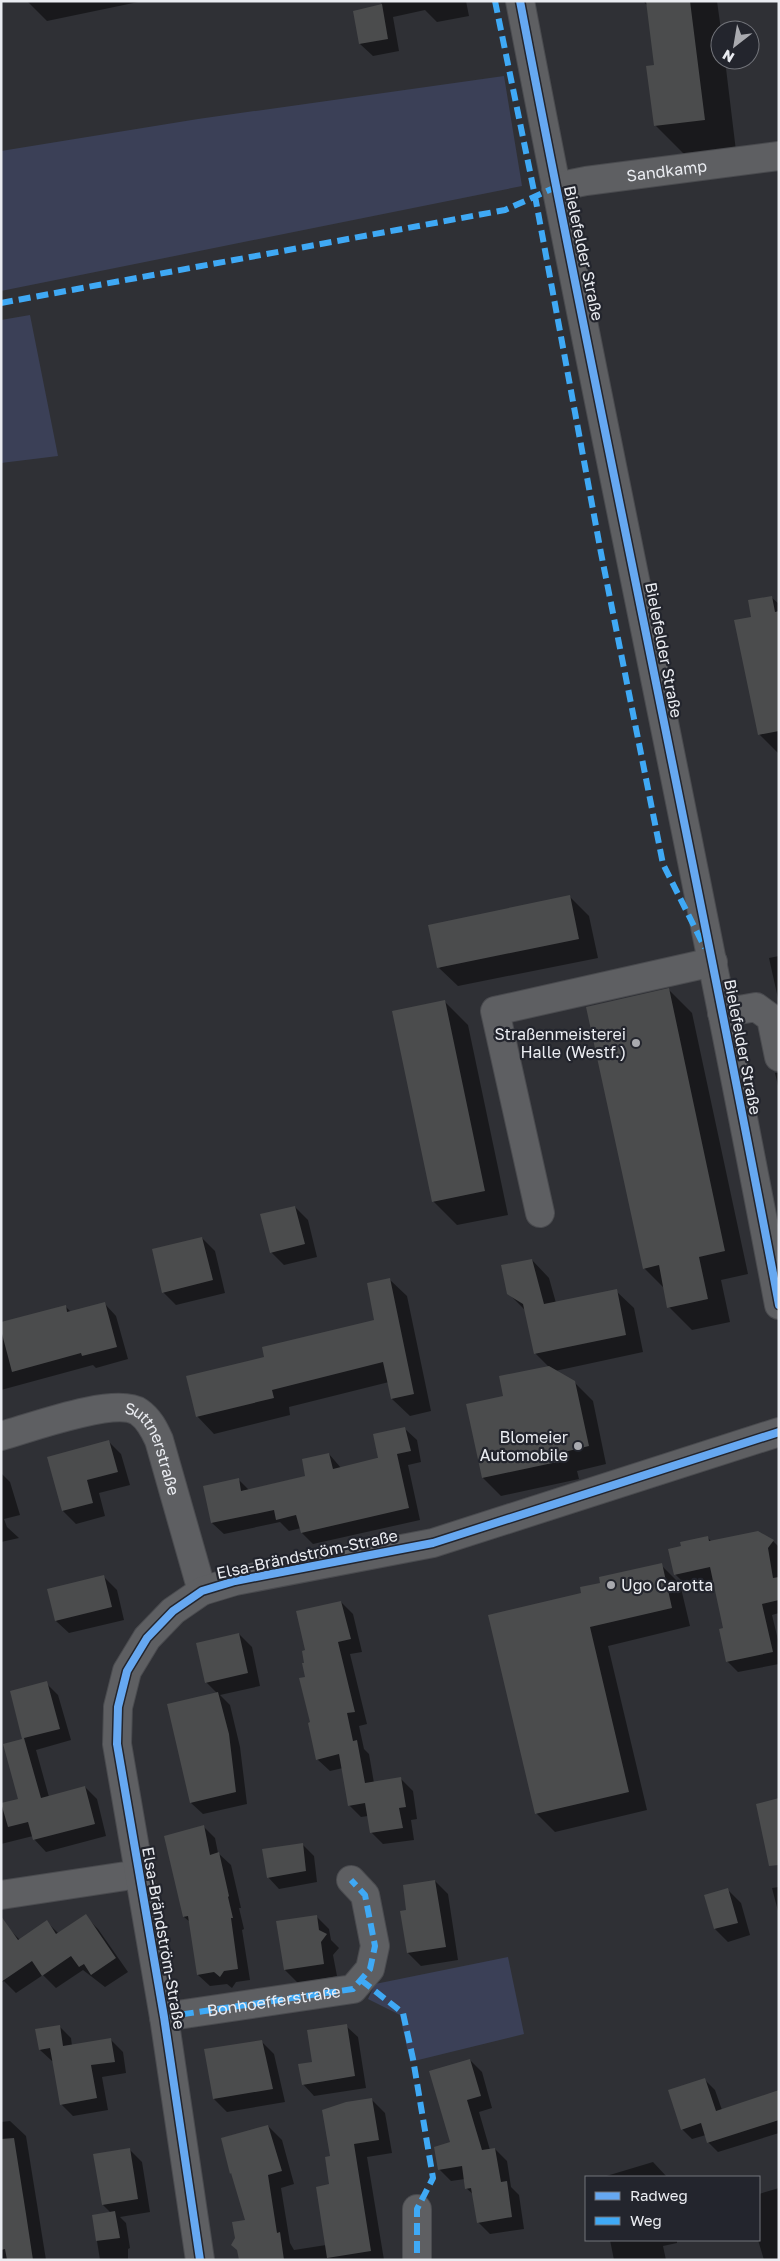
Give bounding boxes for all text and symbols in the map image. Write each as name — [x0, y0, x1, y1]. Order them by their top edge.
north arrow — [710, 20, 760, 70]
text: N — [719, 47, 737, 67]
street label: Sandkamp — [625, 155, 708, 186]
street label: Bielefelder Straße — [560, 184, 608, 322]
street label: Bielefelder Straße — [641, 581, 687, 719]
street label: Bielefelder Straße — [720, 978, 766, 1116]
place label: Straßenmeisterei Halle (Westf.) — [495, 1024, 626, 1062]
marker: Straßenmeisterei Halle (Westf.) — [630, 1037, 642, 1049]
street label: Suttnerstraße — [123, 1398, 184, 1498]
place label: Blomeier Automobile — [480, 1427, 568, 1465]
marker: Blomeier Automobile — [572, 1440, 584, 1452]
street label: Elsa-Brändström-Straße — [215, 1525, 399, 1583]
place label: Ugo Carotta — [621, 1575, 713, 1595]
marker: Ugo Carotta — [605, 1579, 617, 1591]
street label: Elsa-Brändström-Straße — [138, 1845, 190, 2031]
street label: Bonhoefferstraße — [206, 1981, 342, 2020]
legend — [585, 2176, 760, 2241]
text: Radweg — [630, 2186, 688, 2204]
text: Weg — [630, 2211, 662, 2229]

